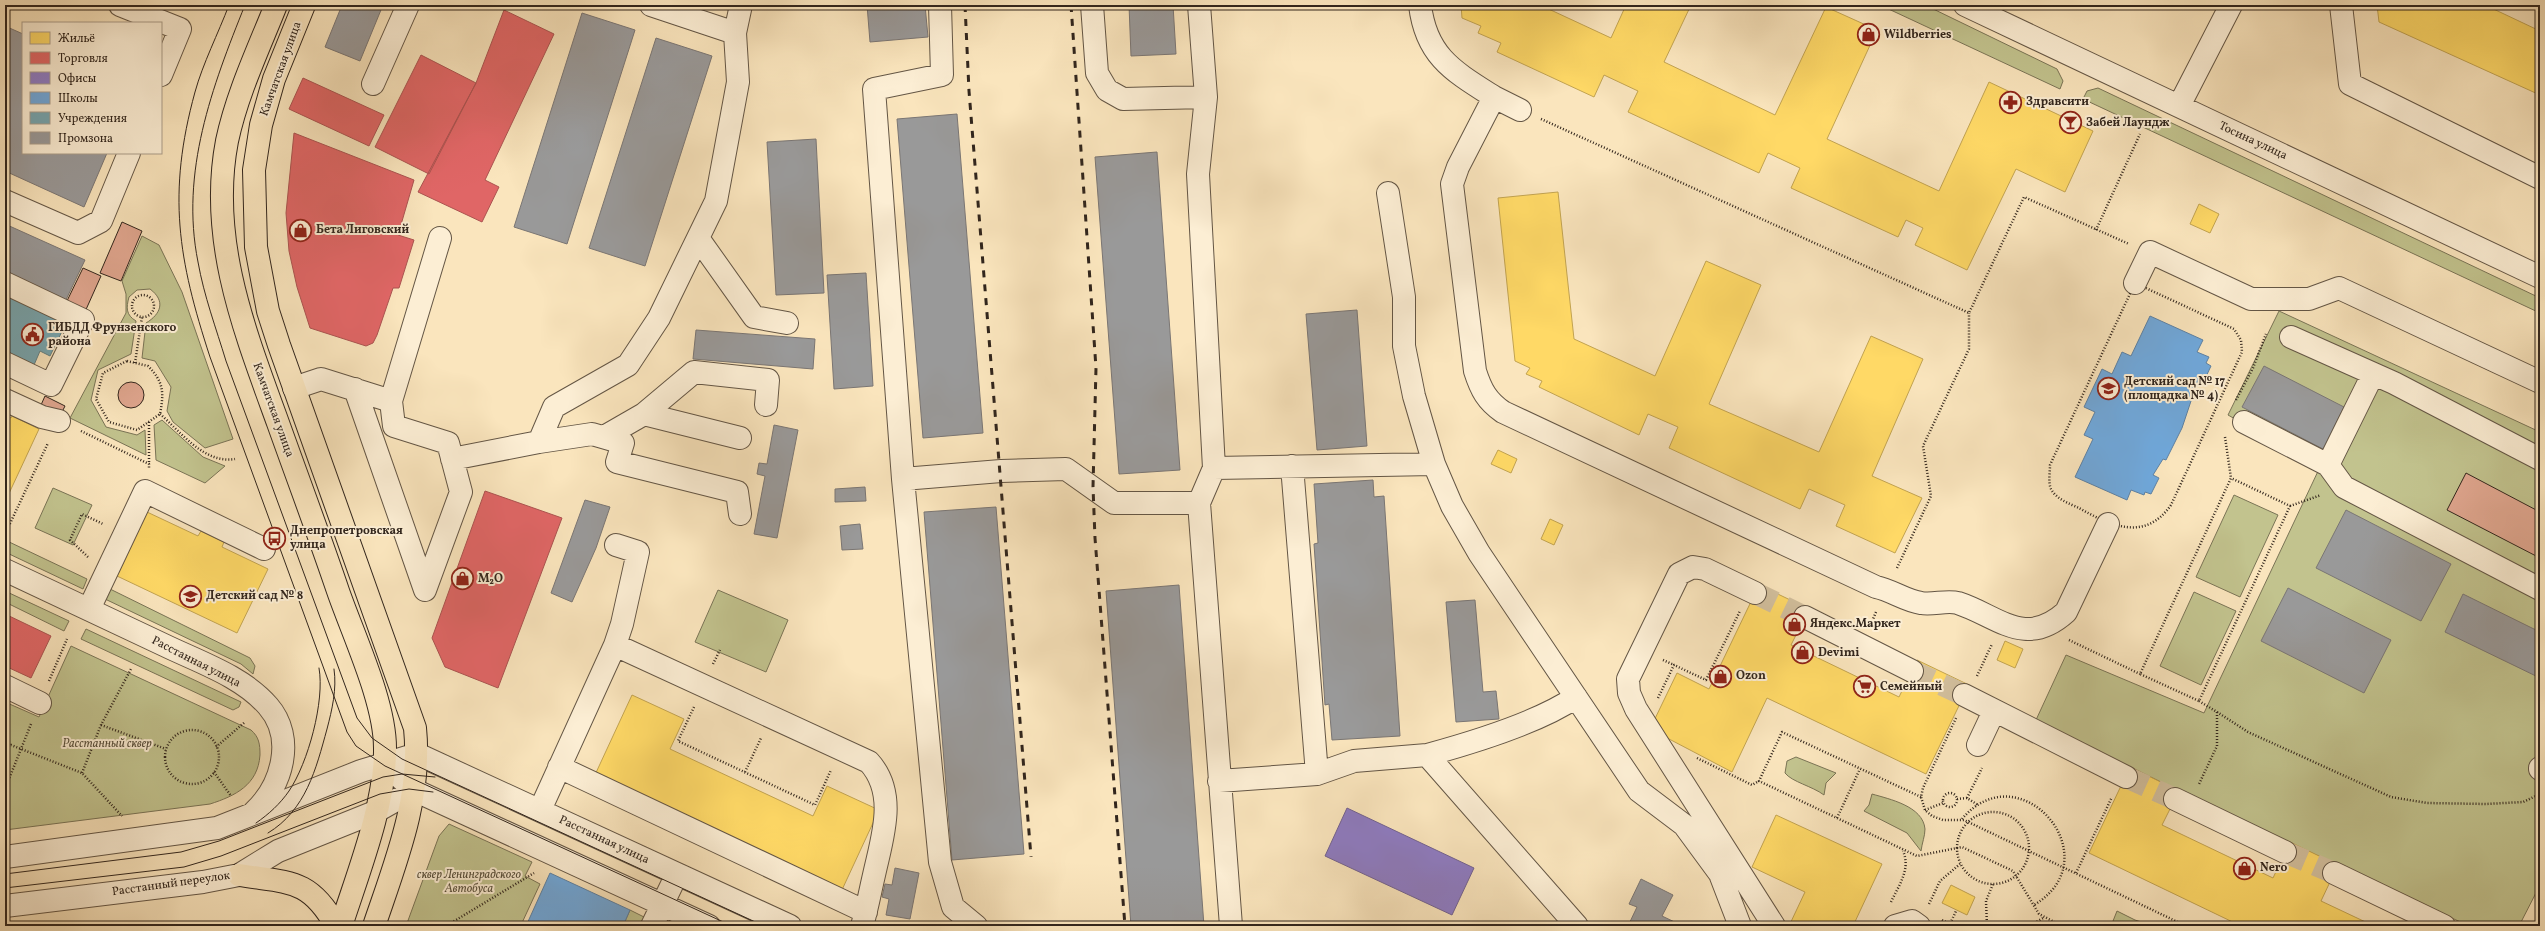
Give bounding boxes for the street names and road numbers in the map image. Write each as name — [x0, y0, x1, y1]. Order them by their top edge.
street label: Камчатская улица — [256, 19, 306, 119]
street label: Тосина улица — [2216, 118, 2290, 164]
street label: Камчатская улица — [248, 360, 298, 460]
street label: Расстанная улица — [149, 633, 243, 691]
street label: Расстанная улица — [556, 812, 652, 868]
street label: Расстанный переулок — [111, 868, 232, 900]

